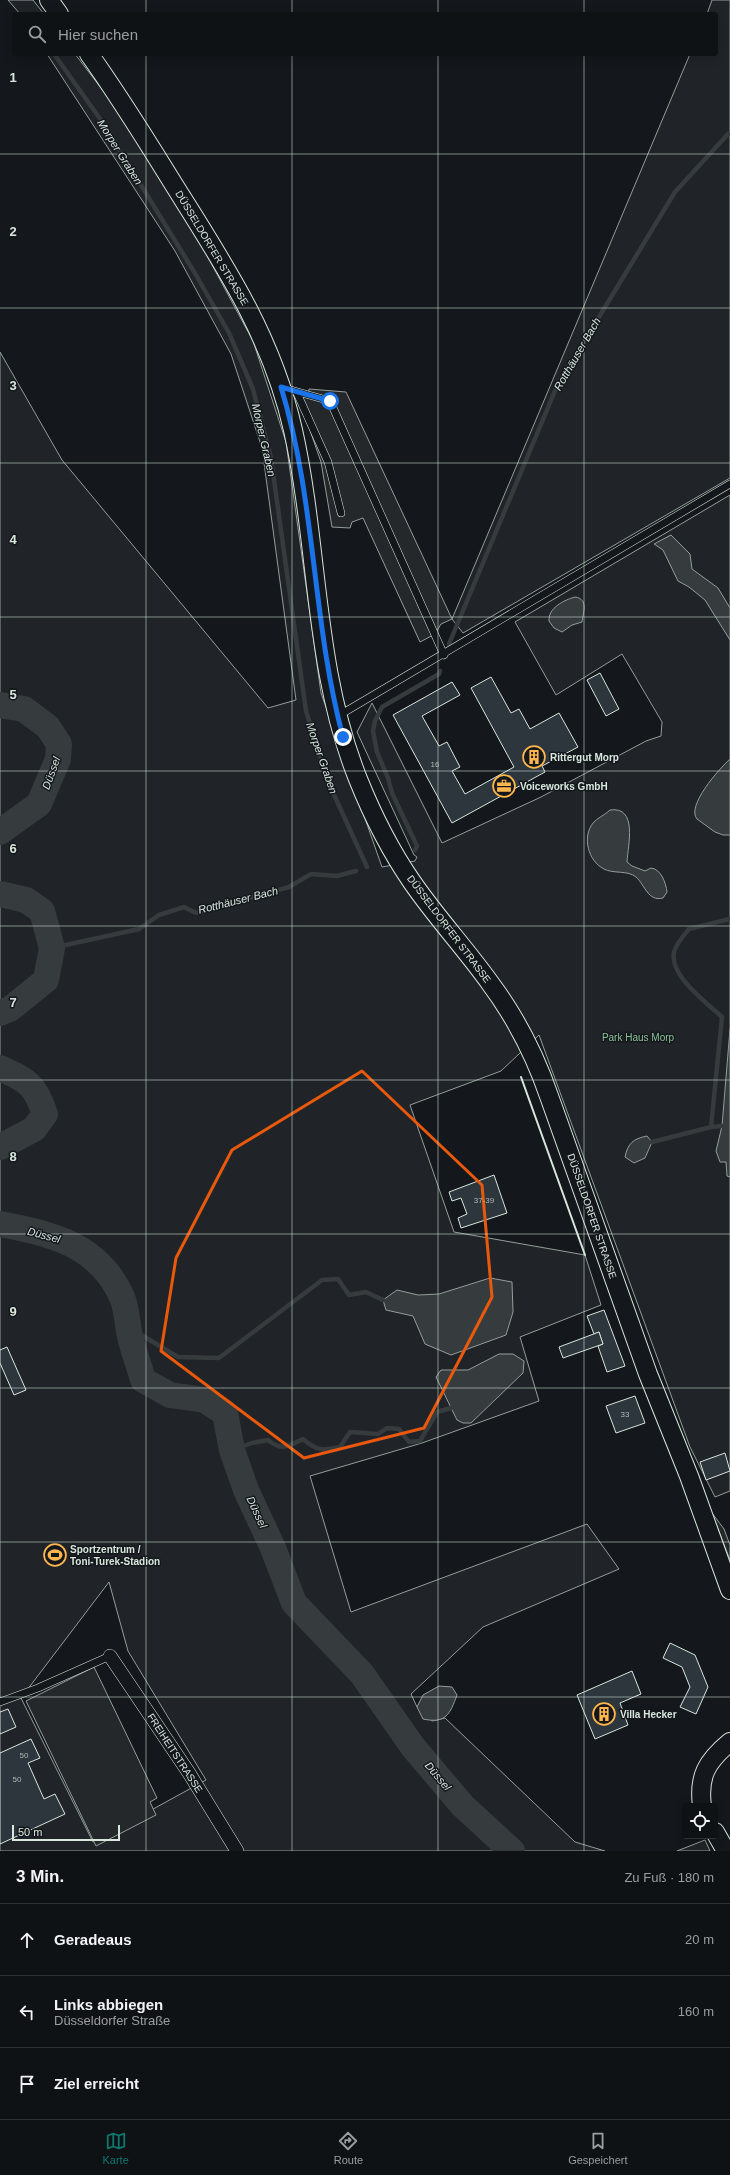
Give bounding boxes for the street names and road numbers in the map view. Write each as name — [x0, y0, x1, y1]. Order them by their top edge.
street label: DÜSSELDORFER STRASSE — [173, 189, 251, 308]
street label: DÜSSELDORFER STRASSE — [405, 873, 493, 985]
street label: DÜSSELDORFER STRASSE — [565, 1152, 619, 1280]
street label: FREIHEITSTRASSE — [145, 1711, 205, 1795]

